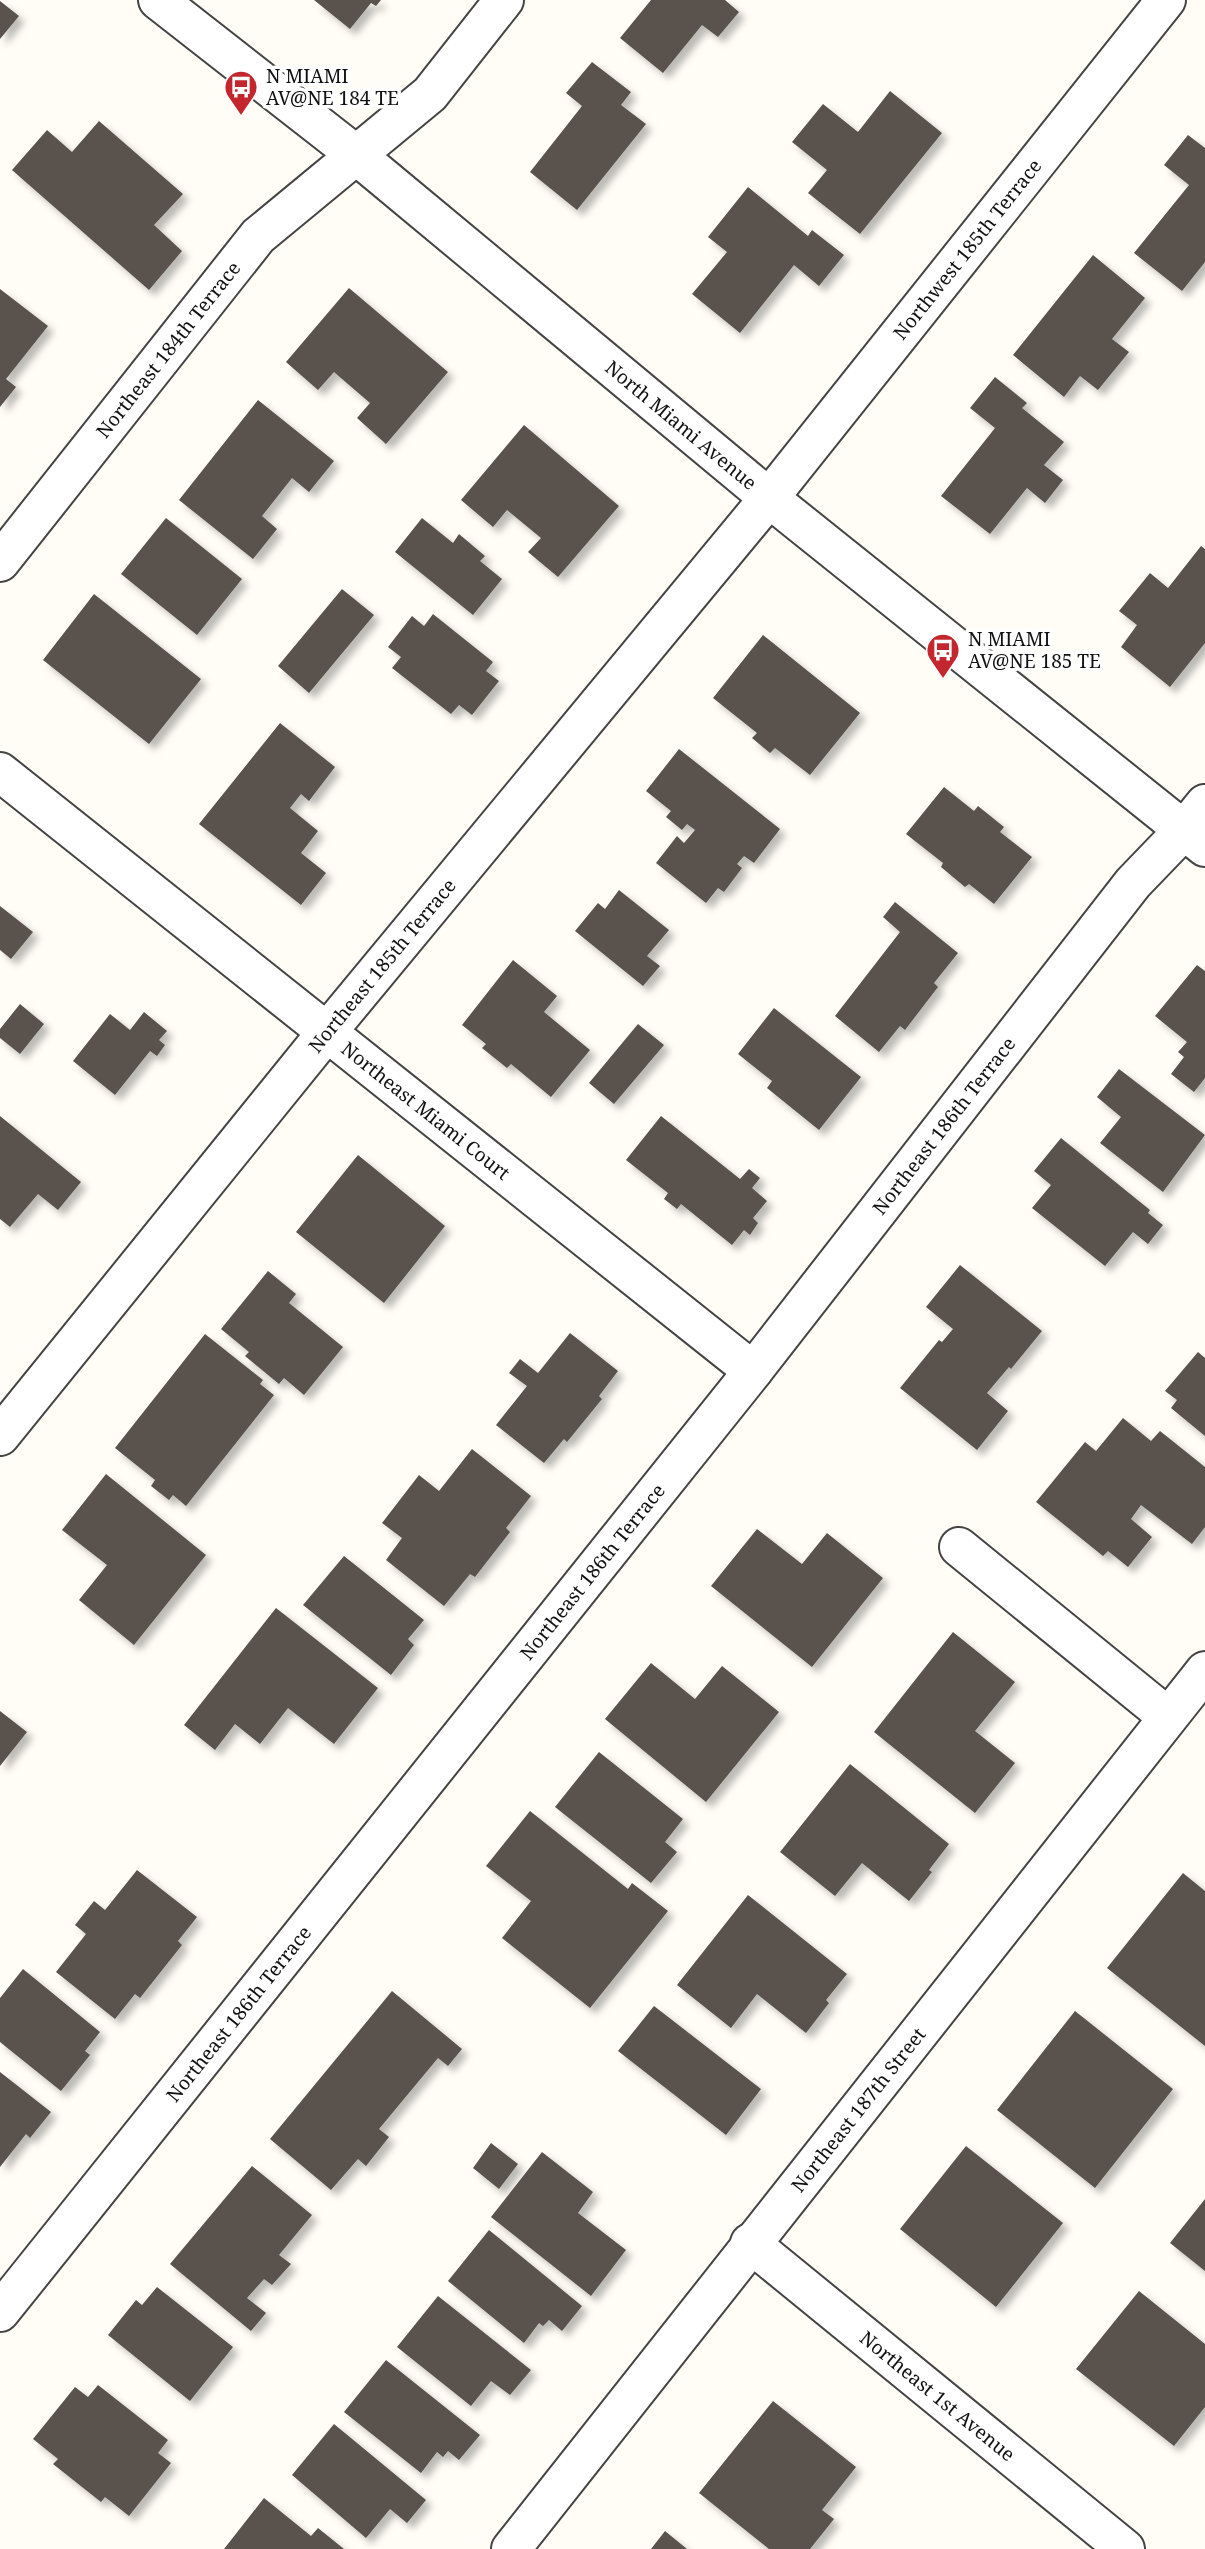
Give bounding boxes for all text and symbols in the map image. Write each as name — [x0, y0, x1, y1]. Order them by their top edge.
place label: N MIAMI AV@NE 184 TE — [266, 63, 399, 111]
bus stop icon: N MIAMI AV@NE 184 TE — [222, 68, 260, 117]
street label: Northwest 185th Terrace — [887, 154, 1047, 345]
street label: Northeast 184th Terrace — [90, 256, 246, 443]
street label: North Miami Avenue — [600, 354, 762, 496]
place label: N MIAMI AV@NE 185 TE — [968, 626, 1101, 674]
bus stop icon: N MIAMI AV@NE 185 TE — [924, 631, 962, 680]
street label: Northeast 185th Terrace — [302, 873, 462, 1058]
street label: Northeast 186th Terrace — [867, 1032, 1021, 1220]
street label: Northeast Miami Court — [336, 1036, 516, 1186]
street label: Northeast 186th Terrace — [514, 1478, 671, 1665]
street label: Northeast 186th Terrace — [160, 1920, 317, 2107]
street label: Northeast 187th Street — [785, 2022, 932, 2197]
street label: Northeast 1st Avenue — [854, 2325, 1021, 2467]

